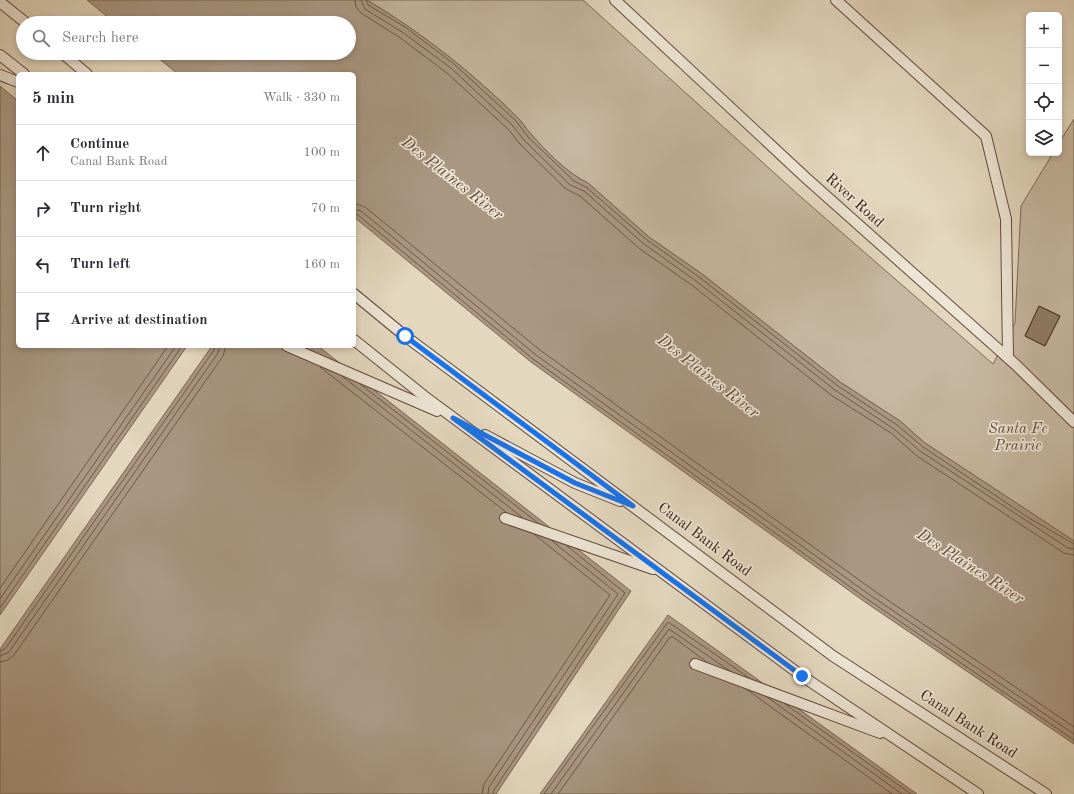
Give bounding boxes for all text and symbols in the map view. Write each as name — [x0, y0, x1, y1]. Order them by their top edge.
map controls — [1026, 12, 1062, 156]
button: + — [1026, 12, 1062, 48]
search box — [16, 16, 356, 60]
icon: search — [30, 27, 52, 49]
text: Search here — [62, 31, 139, 46]
button: − — [1026, 48, 1062, 84]
button: locate — [1026, 84, 1062, 120]
text: 5 min — [32, 90, 75, 107]
text: Walk · 330 m — [263, 91, 340, 104]
button: layers — [1026, 120, 1062, 156]
water label: Des Plaines River — [398, 134, 506, 224]
text: Continue — [70, 137, 129, 152]
icon: ahead — [32, 142, 54, 164]
text: 100 m — [303, 146, 340, 159]
text: Canal Bank Road — [70, 155, 168, 168]
street label: River Road — [822, 171, 886, 231]
icon: right — [32, 198, 54, 220]
text: Turn right — [70, 201, 141, 216]
text: 70 m — [311, 202, 340, 215]
icon: left — [32, 254, 54, 276]
text: Turn left — [70, 257, 130, 272]
text: 160 m — [303, 258, 340, 271]
icon: arrive — [32, 310, 54, 332]
text: Arrive at destination — [70, 313, 208, 328]
route start — [396, 327, 414, 345]
water label: Des Plaines River — [654, 332, 762, 422]
park label: Santa Fe Prairie — [988, 422, 1048, 454]
street label: Canal Bank Road — [655, 500, 754, 580]
water label: Des Plaines River — [913, 526, 1027, 608]
route end — [793, 667, 811, 685]
street label: Canal Bank Road — [917, 688, 1019, 762]

